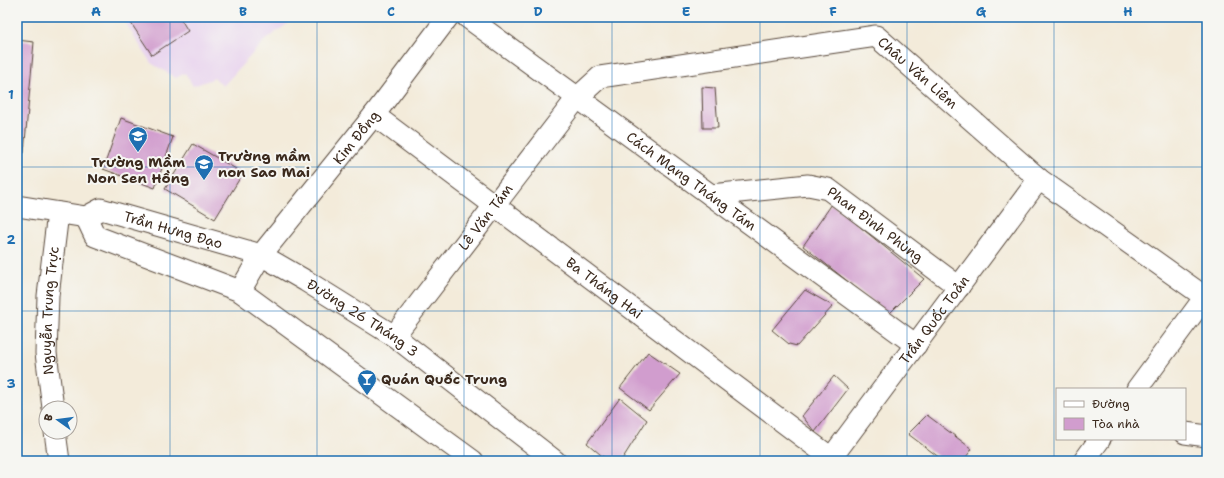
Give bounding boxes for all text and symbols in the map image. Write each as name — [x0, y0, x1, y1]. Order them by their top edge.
text: A — [91, 3, 101, 20]
text: B — [239, 3, 247, 20]
text: C — [387, 3, 395, 20]
text: D — [533, 3, 543, 20]
text: E — [682, 3, 691, 20]
text: F — [829, 3, 837, 20]
text: G — [976, 3, 987, 20]
text: H — [1123, 3, 1133, 20]
street label: Châu Văn Liêm — [874, 33, 961, 113]
text: 1 — [8, 86, 14, 103]
street label: Kim Đồng — [329, 107, 383, 168]
school or university icon: Trường Mầm Non Sen Hồng — [127, 125, 149, 153]
street label: Cách Mạng Tháng Tám — [623, 128, 760, 234]
place label: Trường mầm non Sao Mai — [218, 147, 311, 181]
place label: Trường Mầm Non Sen Hồng — [87, 153, 189, 187]
school or university icon: Trường mầm non Sao Mai — [193, 153, 215, 181]
street label: Lê Văn Tám — [454, 180, 517, 254]
street label: Phan Đình Phùng — [824, 183, 927, 266]
street label: Trần Hưng Đạo — [122, 207, 225, 253]
text: 2 — [6, 231, 16, 248]
street label: Nguyễn Trung Trực — [37, 245, 63, 376]
street label: Ba Tháng Hai — [562, 253, 646, 323]
street label: Trần Quốc Toản — [895, 271, 973, 368]
street label: Đường 26 Tháng 3 — [304, 275, 422, 361]
bar icon: Quán Quốc Trung — [356, 368, 378, 396]
place label: Quán Quốc Trung — [381, 370, 507, 388]
text: 3 — [6, 375, 16, 392]
legend — [1056, 388, 1186, 440]
text: Đường — [1092, 396, 1130, 412]
north arrow — [38, 400, 78, 440]
text: B — [41, 412, 57, 423]
text: Tòa nhà — [1092, 416, 1140, 432]

